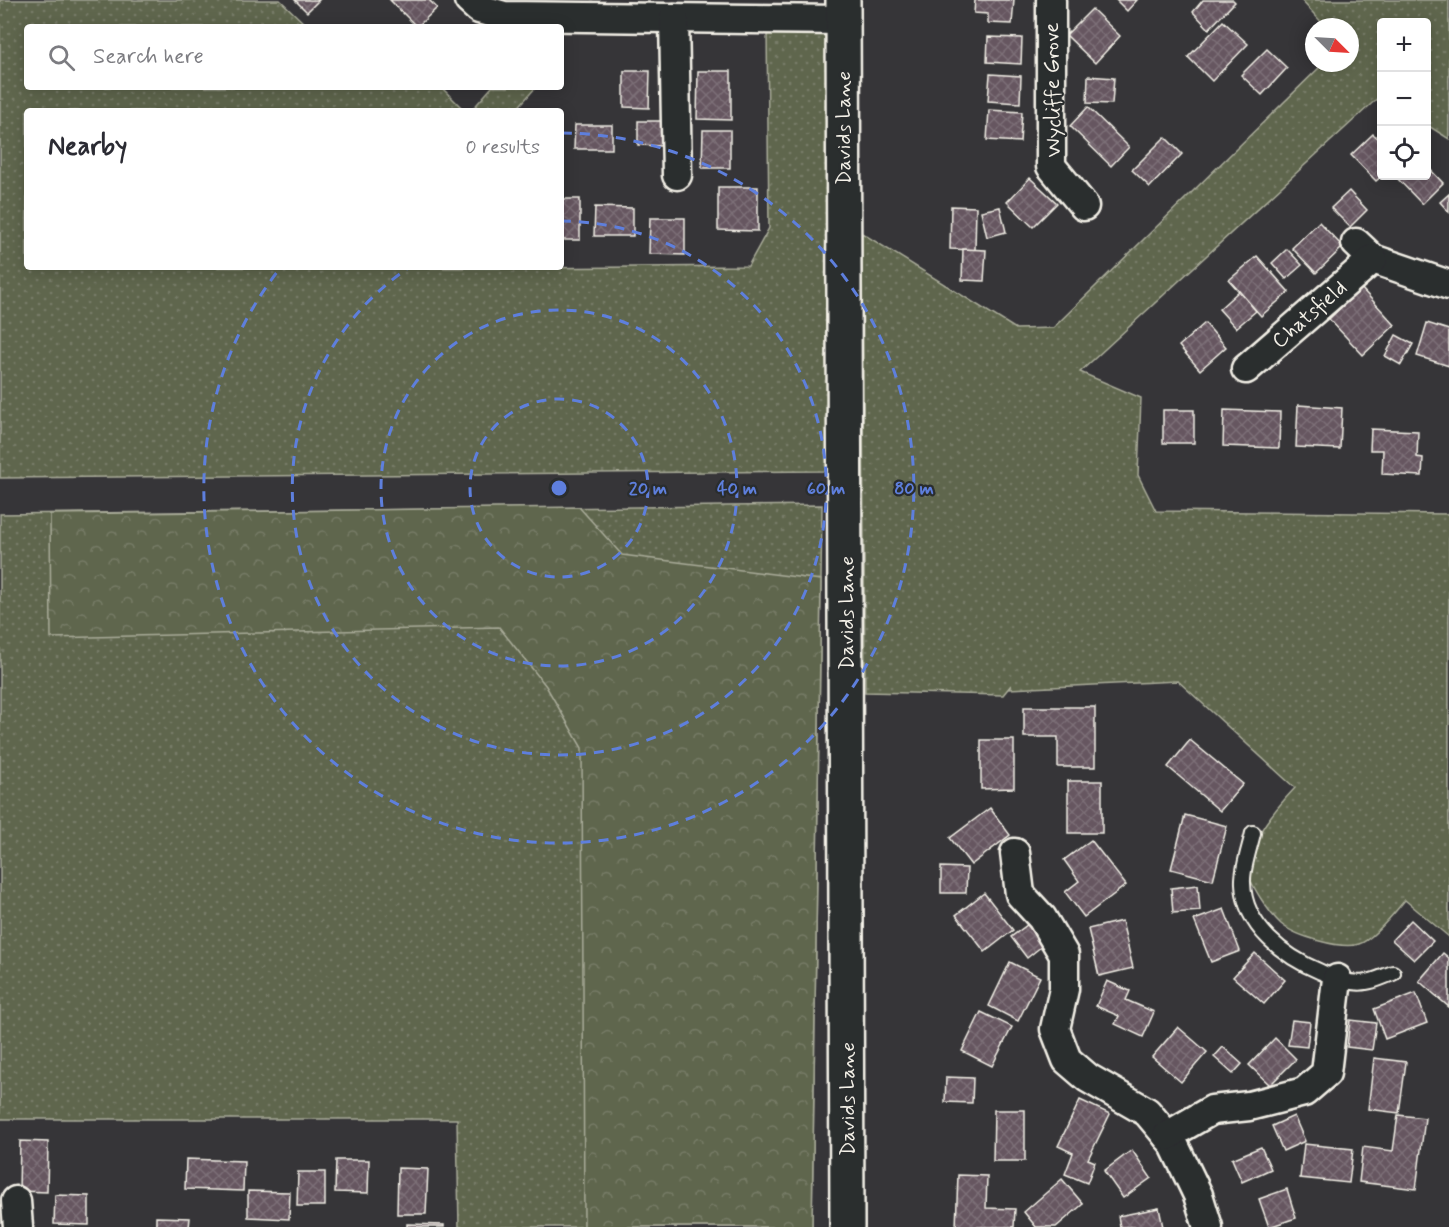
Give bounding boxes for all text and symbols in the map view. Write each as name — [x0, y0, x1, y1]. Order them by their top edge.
north arrow — [1305, 18, 1359, 72]
map controls — [1377, 18, 1431, 180]
button: + — [1377, 18, 1431, 72]
street label: Wycliffe Grove — [1038, 22, 1068, 158]
search box — [24, 24, 564, 90]
icon: search — [45, 41, 78, 74]
text: Search here — [93, 43, 204, 71]
street label: Davids Lane — [830, 71, 858, 185]
button: − — [1377, 72, 1431, 126]
button: locate — [1377, 126, 1431, 180]
text: Nearby — [48, 130, 127, 164]
text: 0 results — [466, 134, 540, 161]
street label: Chatsfield — [1266, 274, 1353, 355]
text: 20 m — [629, 477, 667, 501]
text: 40 m — [717, 477, 757, 501]
text: 60 m — [807, 477, 845, 501]
text: 80 m — [894, 477, 934, 501]
centre of rings — [549, 478, 569, 498]
street label: Davids Lane — [833, 556, 861, 670]
street label: Davids Lane — [834, 1042, 862, 1156]

